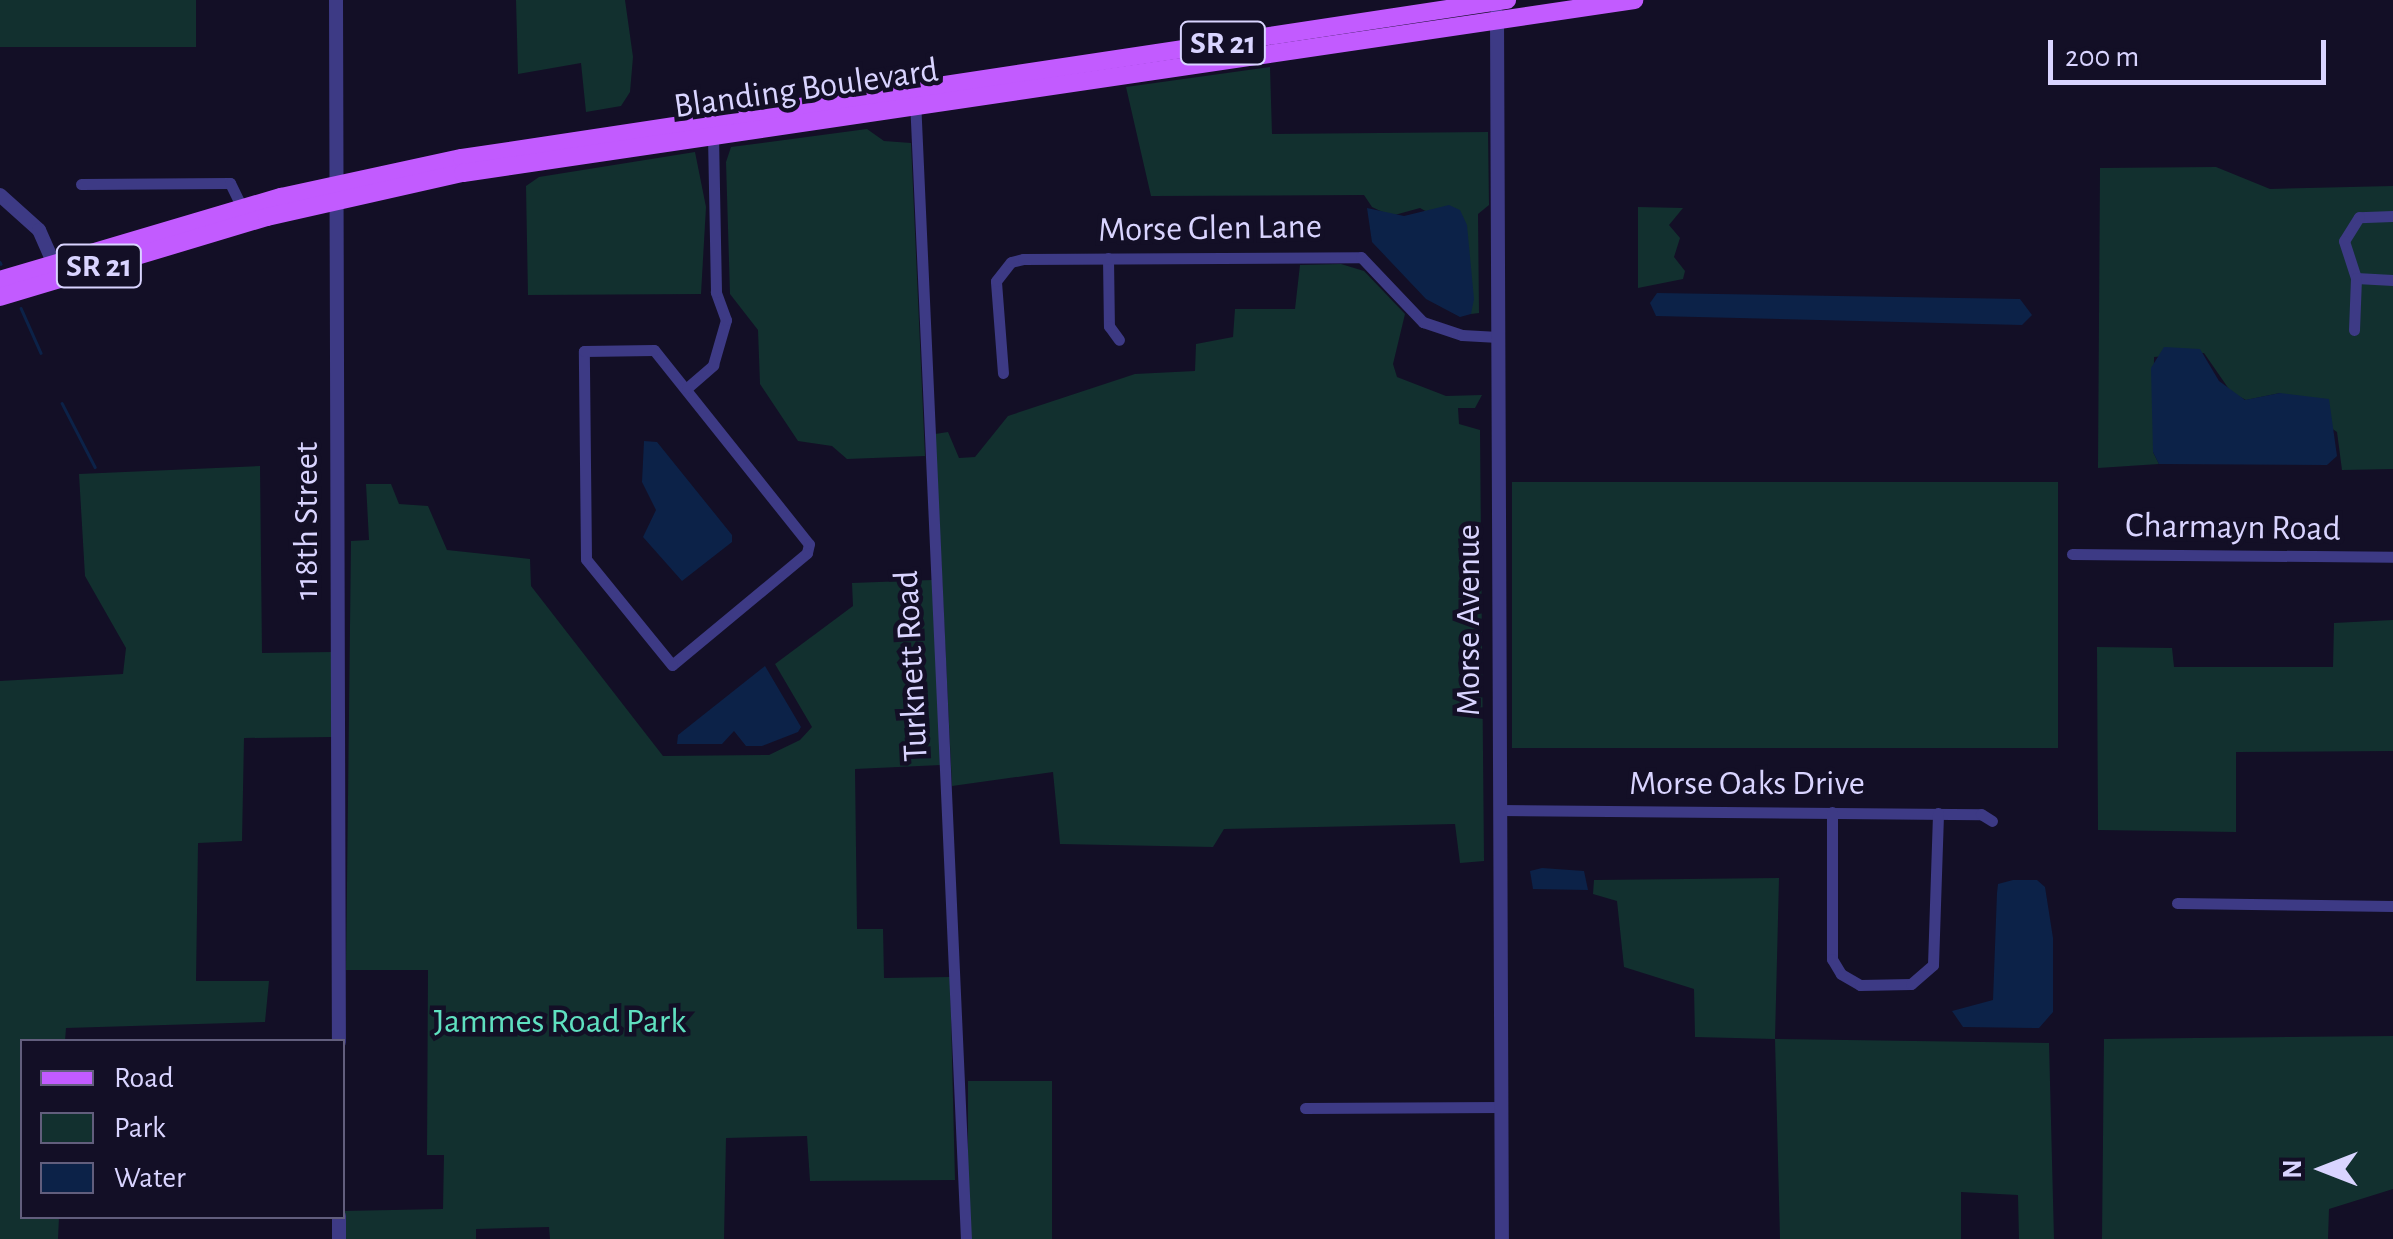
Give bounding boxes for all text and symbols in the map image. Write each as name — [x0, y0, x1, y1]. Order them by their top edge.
road number: SR 21 — [1178, 16, 1268, 70]
scale bar — [2053, 20, 2330, 82]
text: 200 m — [2065, 42, 2139, 72]
street label: Blanding Boulevard — [671, 50, 941, 128]
street label: Morse Glen Lane — [1098, 206, 1322, 252]
road number: SR 21 — [54, 239, 144, 293]
street label: 118th Street — [286, 442, 328, 600]
street label: Charmayn Road — [2125, 505, 2341, 551]
street label: Morse Avenue — [1448, 524, 1490, 716]
street label: Turknett Road — [886, 569, 938, 763]
street label: Morse Oaks Drive — [1629, 763, 1865, 805]
park label: Jammes Road Park — [434, 1001, 686, 1043]
legend — [20, 1039, 345, 1219]
text: Road — [114, 1063, 174, 1093]
text: Park — [114, 1113, 166, 1143]
north arrow — [2273, 1119, 2373, 1219]
text: N — [2279, 1159, 2307, 1179]
text: Water — [114, 1163, 186, 1193]

